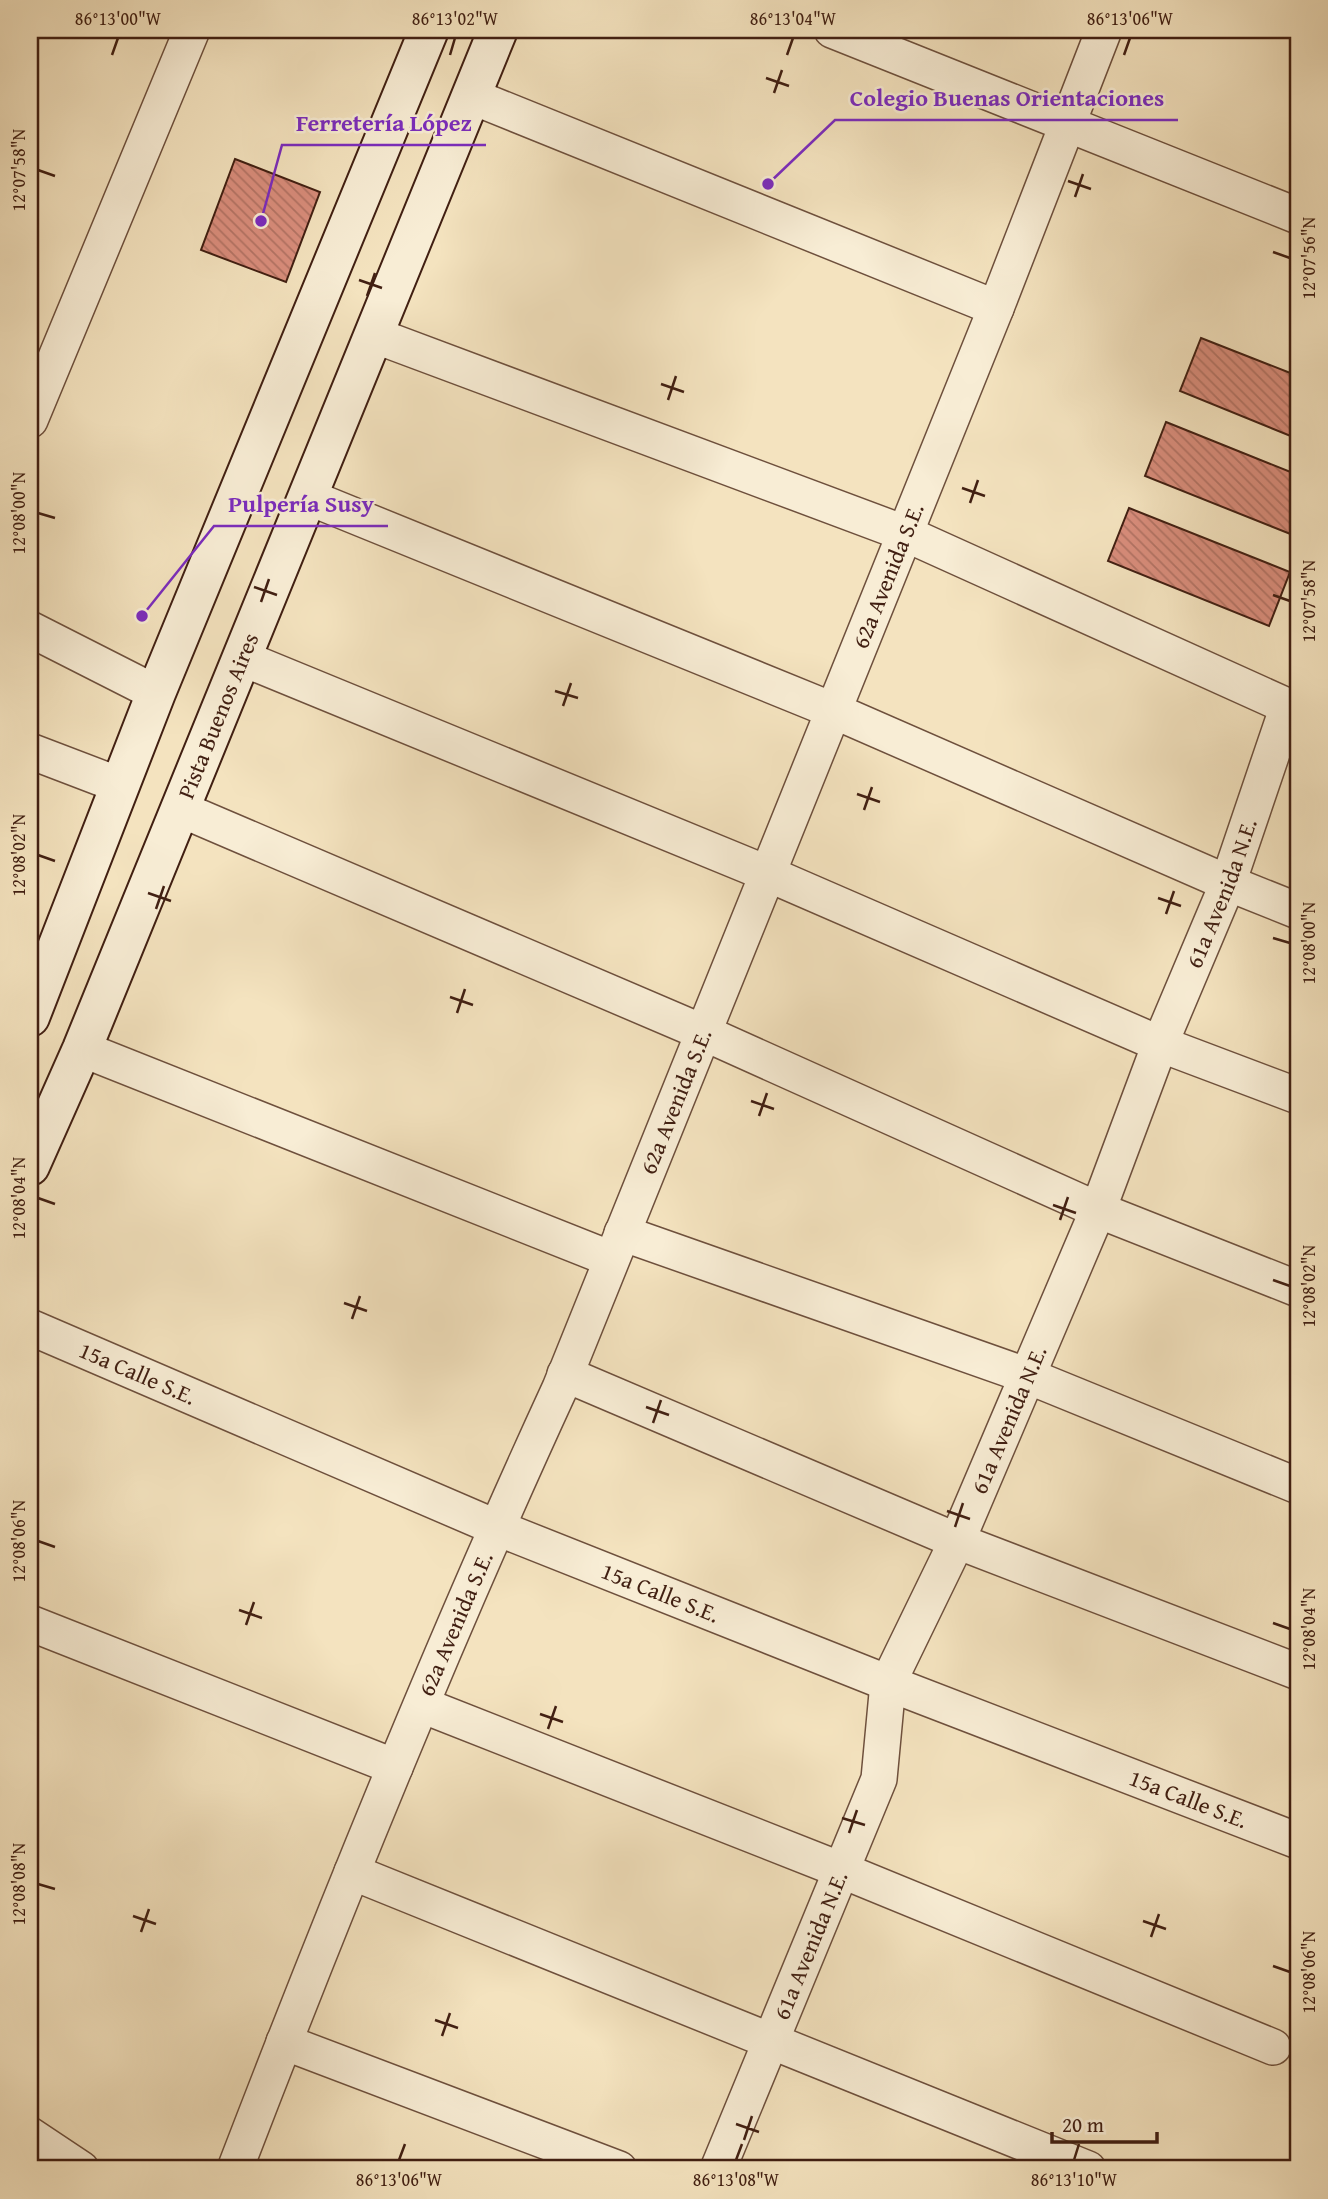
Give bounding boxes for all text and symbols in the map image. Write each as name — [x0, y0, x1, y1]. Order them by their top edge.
text: 86°13'00"W — [75, 5, 162, 32]
text: 86°13'02"W — [412, 5, 499, 32]
text: 86°13'04"W — [750, 5, 837, 32]
text: 86°13'06"W — [1087, 5, 1174, 32]
callout: Colegio Buenas Orientaciones — [835, 75, 1178, 120]
text: Colegio Buenas Orientaciones — [850, 80, 1164, 115]
callout: Ferretería López — [282, 100, 486, 145]
text: Ferretería López — [296, 105, 472, 140]
text: 12°07'58"N — [5, 128, 32, 211]
text: 12°07'56"N — [1295, 216, 1322, 299]
text: 12°08'00"N — [5, 471, 32, 554]
callout: Pulpería Susy — [214, 481, 388, 526]
text: Pulpería Susy — [228, 486, 375, 521]
street label: 62a Avenida S.E. — [843, 498, 932, 653]
text: 12°07'58"N — [1295, 559, 1322, 642]
street label: Pista Buenos Aires — [169, 627, 266, 804]
text: 12°08'02"N — [5, 813, 32, 896]
street label: 61a Avenida N.E. — [1177, 814, 1265, 973]
text: 12°08'00"N — [1295, 901, 1322, 984]
street label: 62a Avenida S.E. — [631, 1024, 719, 1179]
text: 12°08'04"N — [5, 1156, 32, 1239]
text: 12°08'02"N — [1295, 1244, 1322, 1327]
street label: 15a Calle S.E. — [74, 1333, 201, 1412]
street label: 61a Avenida N.E. — [962, 1340, 1054, 1499]
text: 12°08'06"N — [5, 1499, 32, 1582]
street label: 62a Avenida S.E. — [409, 1546, 501, 1701]
street label: 15a Calle S.E. — [597, 1554, 724, 1630]
text: 12°08'04"N — [1295, 1587, 1322, 1670]
street label: 15a Calle S.E. — [1125, 1761, 1253, 1836]
text: 12°08'08"N — [5, 1842, 32, 1925]
street label: 61a Avenida N.E. — [764, 1866, 855, 2025]
text: 12°08'06"N — [1295, 1930, 1322, 2013]
scale bar — [1052, 2101, 1156, 2145]
text: 20 m — [1062, 2109, 1104, 2140]
text: 86°13'06"W — [356, 2166, 443, 2193]
text: 86°13'08"W — [693, 2166, 780, 2193]
text: 86°13'10"W — [1031, 2166, 1118, 2193]

